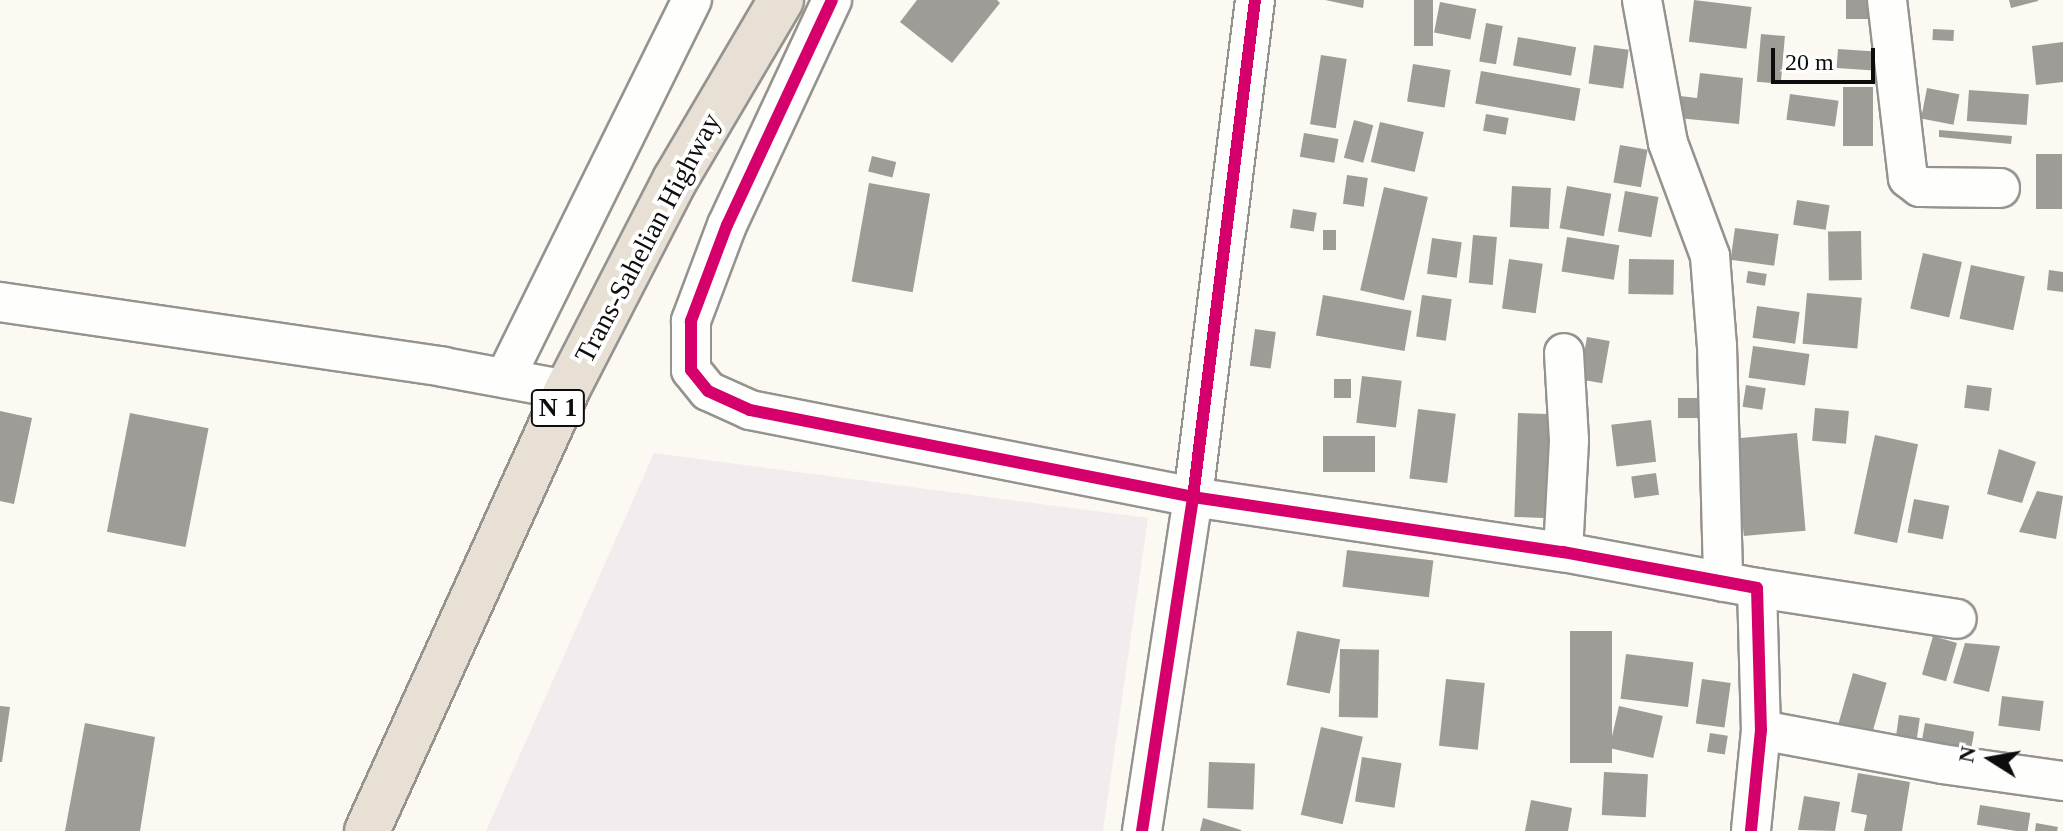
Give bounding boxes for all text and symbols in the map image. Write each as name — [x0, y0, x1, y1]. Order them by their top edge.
scale bar — [1775, 32, 1879, 82]
text: 20 m — [1785, 49, 1834, 75]
street label: Trans-Sahelian Highway — [568, 107, 728, 369]
road number: N 1 — [530, 386, 586, 430]
north arrow — [1951, 719, 2031, 799]
text: N — [1953, 744, 1981, 765]

